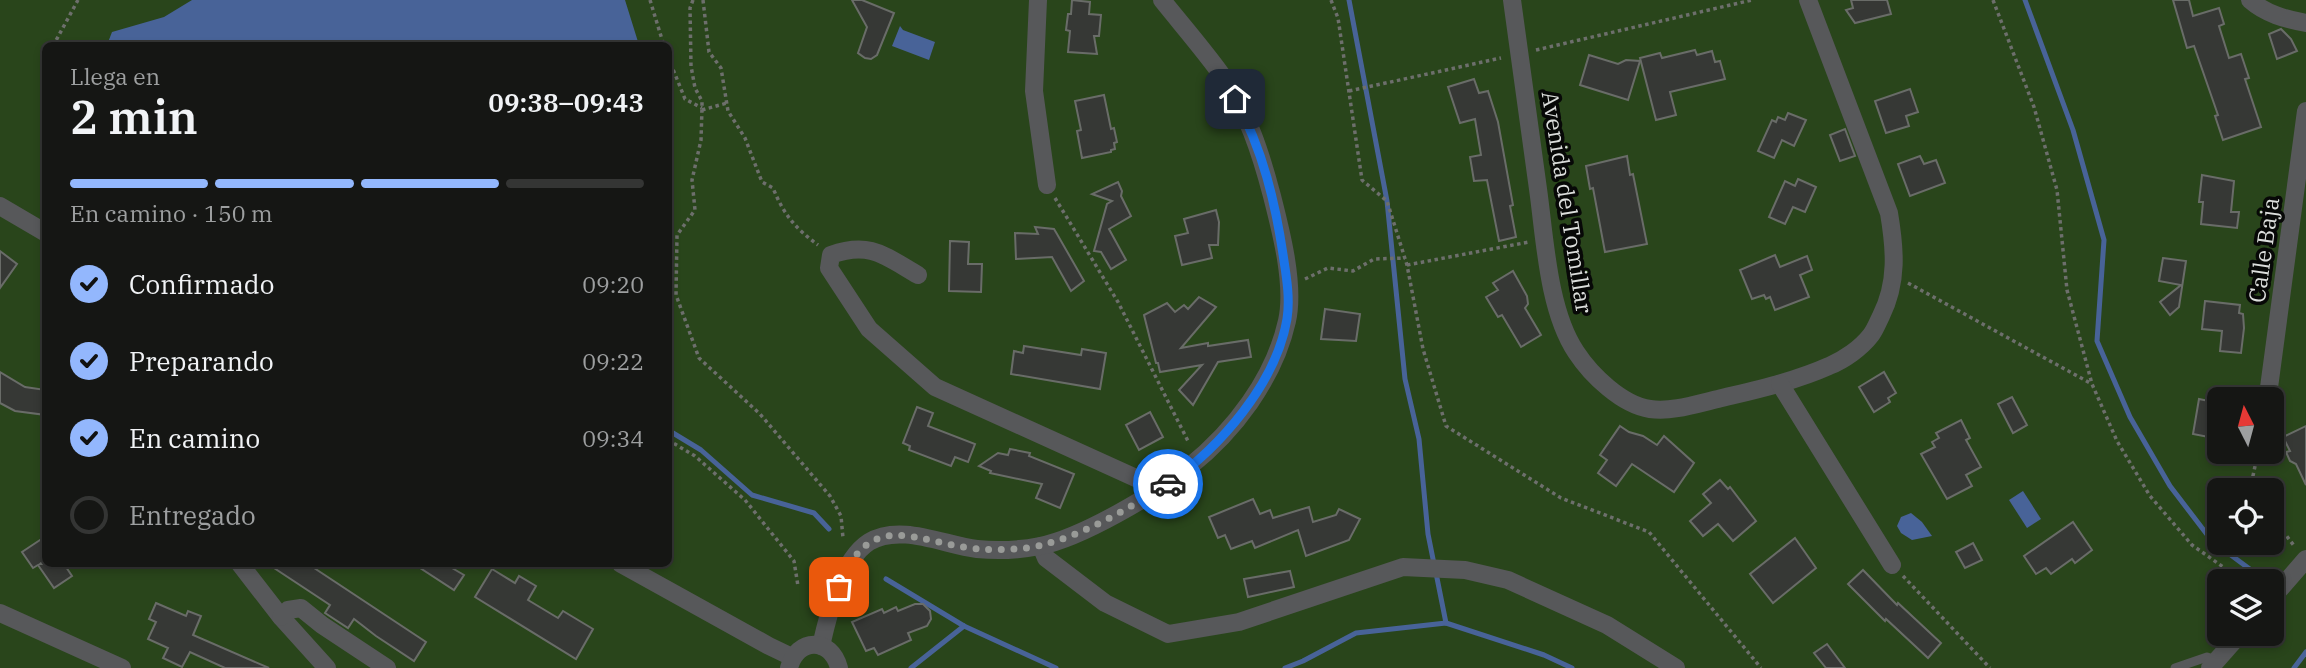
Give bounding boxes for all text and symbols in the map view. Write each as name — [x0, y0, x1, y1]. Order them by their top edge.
text: Llega en — [70, 61, 160, 91]
pin — [1205, 69, 1265, 129]
icon: home — [1216, 80, 1254, 118]
text: 09:38–09:43 — [488, 85, 644, 119]
text: 2 min — [70, 87, 198, 147]
street label: Avenida del Tomillar — [1536, 89, 1600, 315]
street label: Calle Baja — [2241, 195, 2285, 305]
text: En camino · 150 m — [70, 198, 273, 228]
icon: check — [70, 265, 108, 303]
text: Confirmado — [129, 267, 274, 301]
text: 09:20 — [582, 269, 644, 299]
icon: check — [70, 342, 108, 380]
text: Preparando — [129, 344, 274, 378]
text: 09:22 — [582, 346, 644, 376]
north arrow — [2207, 387, 2284, 464]
map controls — [2207, 387, 2284, 646]
icon: check — [70, 419, 108, 457]
text: En camino — [129, 421, 260, 455]
text: 09:34 — [582, 423, 644, 453]
courier — [1133, 449, 1203, 519]
icon: car — [1149, 465, 1187, 503]
button: locate — [2207, 478, 2284, 555]
text: Entregado — [129, 498, 256, 532]
pin — [809, 557, 869, 617]
icon: bag — [820, 568, 858, 606]
button: layers — [2207, 569, 2284, 646]

